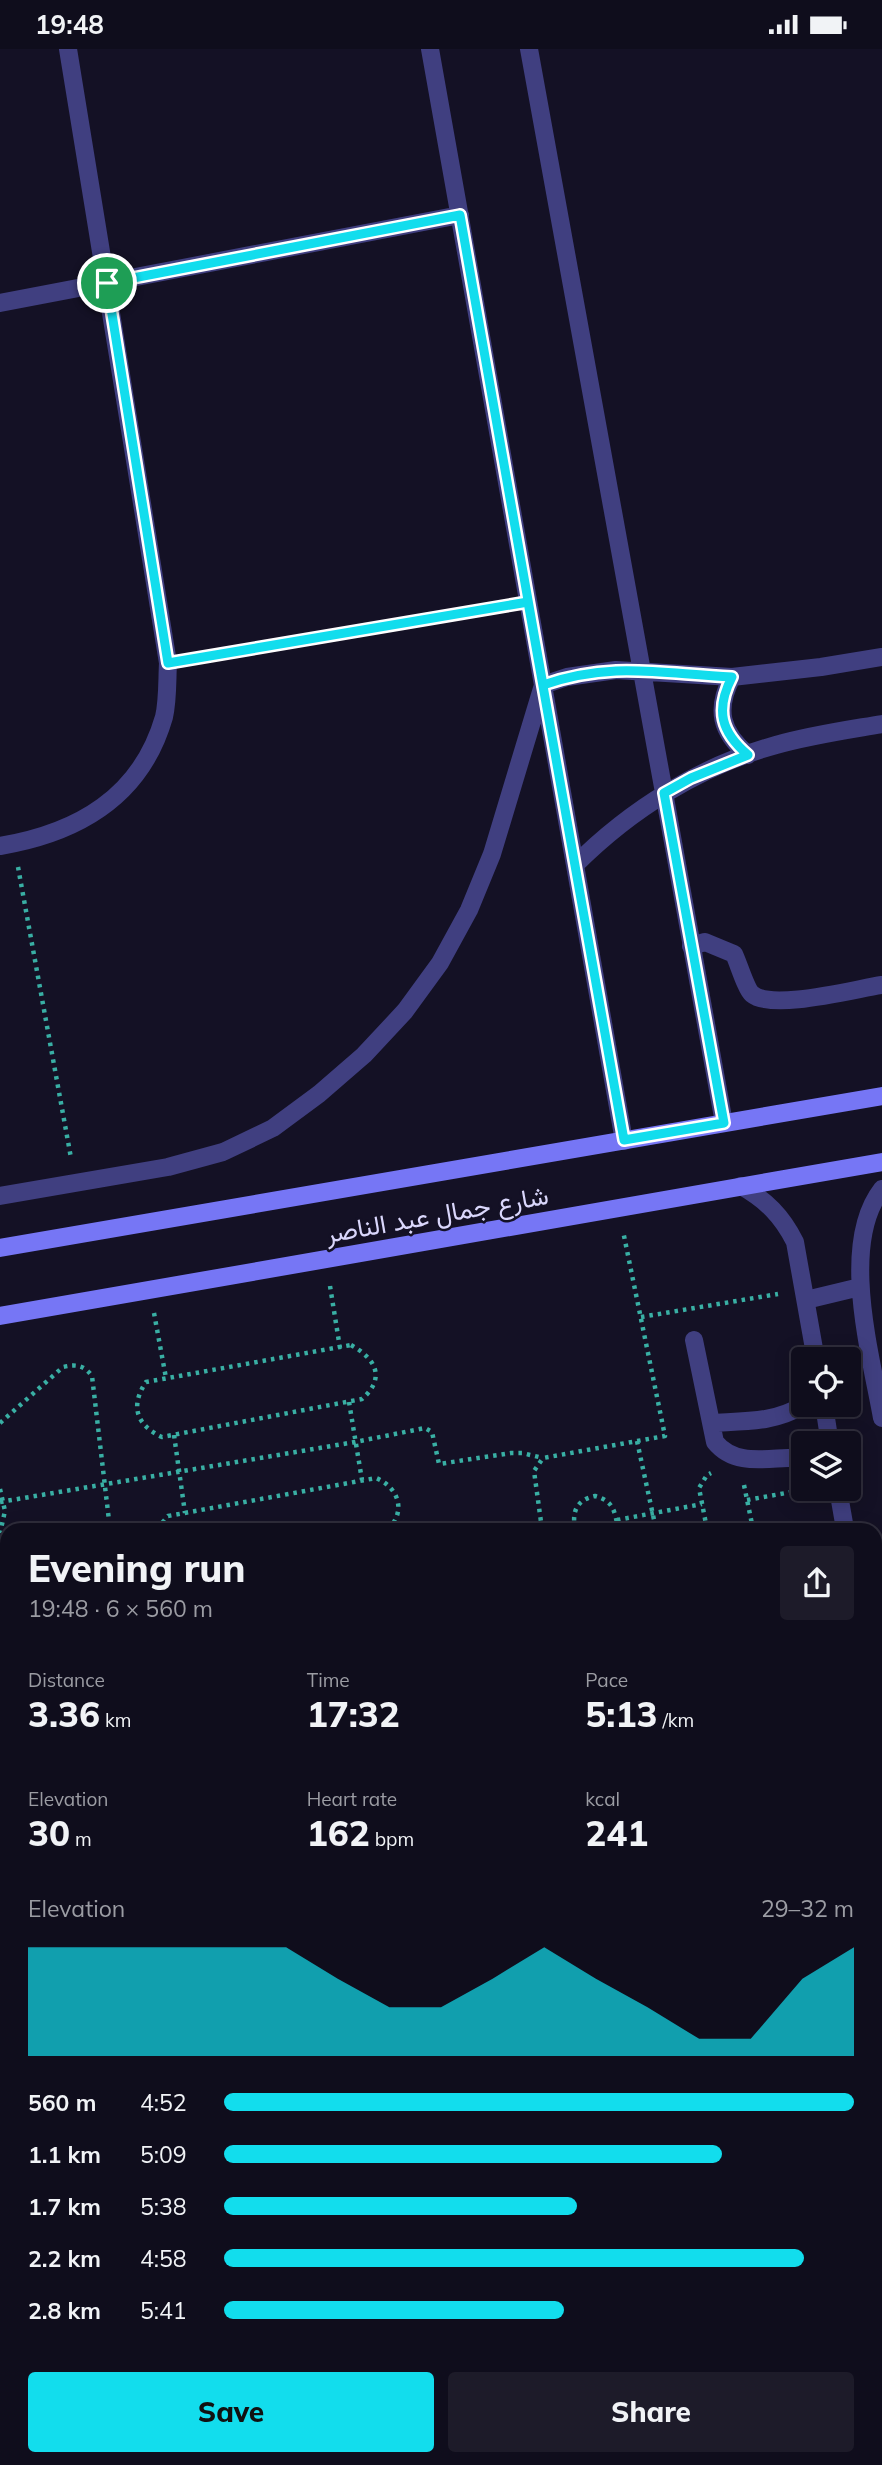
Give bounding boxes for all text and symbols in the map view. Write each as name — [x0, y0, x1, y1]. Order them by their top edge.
text: 19:48 — [35, 8, 104, 41]
pin — [77, 253, 137, 313]
icon: arrive — [88, 264, 126, 302]
street label: شارع جمال عبد الناصر — [322, 1178, 551, 1252]
map controls — [791, 1347, 861, 1501]
button: locate — [791, 1347, 861, 1417]
button: layers — [791, 1431, 861, 1501]
text: Evening run — [28, 1544, 246, 1592]
button: share — [780, 1546, 854, 1620]
text: 19:48 · 6 × 560 m — [28, 1594, 213, 1623]
text: Distance — [28, 1668, 105, 1692]
text: Time — [307, 1668, 350, 1692]
text: Pace — [585, 1668, 628, 1692]
text: 3.36 — [28, 1692, 100, 1736]
text: 17:32 — [307, 1692, 400, 1736]
text: 5:13 — [585, 1692, 657, 1736]
text: km — [100, 1708, 132, 1732]
text: /km — [657, 1708, 694, 1732]
text: Elevation — [28, 1787, 108, 1811]
text: Heart rate — [307, 1787, 397, 1811]
text: kcal — [585, 1787, 620, 1811]
text: 30 — [28, 1811, 70, 1855]
text: 162 — [307, 1811, 370, 1855]
text: 241 — [585, 1811, 648, 1855]
text: m — [70, 1827, 92, 1851]
text: bpm — [370, 1827, 414, 1851]
text: Elevation — [28, 1894, 125, 1923]
text: 29–32 m — [761, 1894, 854, 1923]
text: 560 m — [28, 2088, 96, 2117]
text: 4:52 — [140, 2088, 187, 2117]
text: 1.1 km — [28, 2140, 101, 2169]
text: 5:09 — [140, 2140, 187, 2169]
text: 1.7 km — [28, 2192, 101, 2221]
text: 5:38 — [140, 2192, 187, 2221]
text: 2.2 km — [28, 2244, 101, 2273]
text: 4:58 — [140, 2244, 187, 2273]
text: 2.8 km — [28, 2296, 101, 2325]
text: 5:41 — [140, 2296, 187, 2325]
button: Save — [28, 2372, 434, 2452]
button: Share — [448, 2372, 854, 2452]

